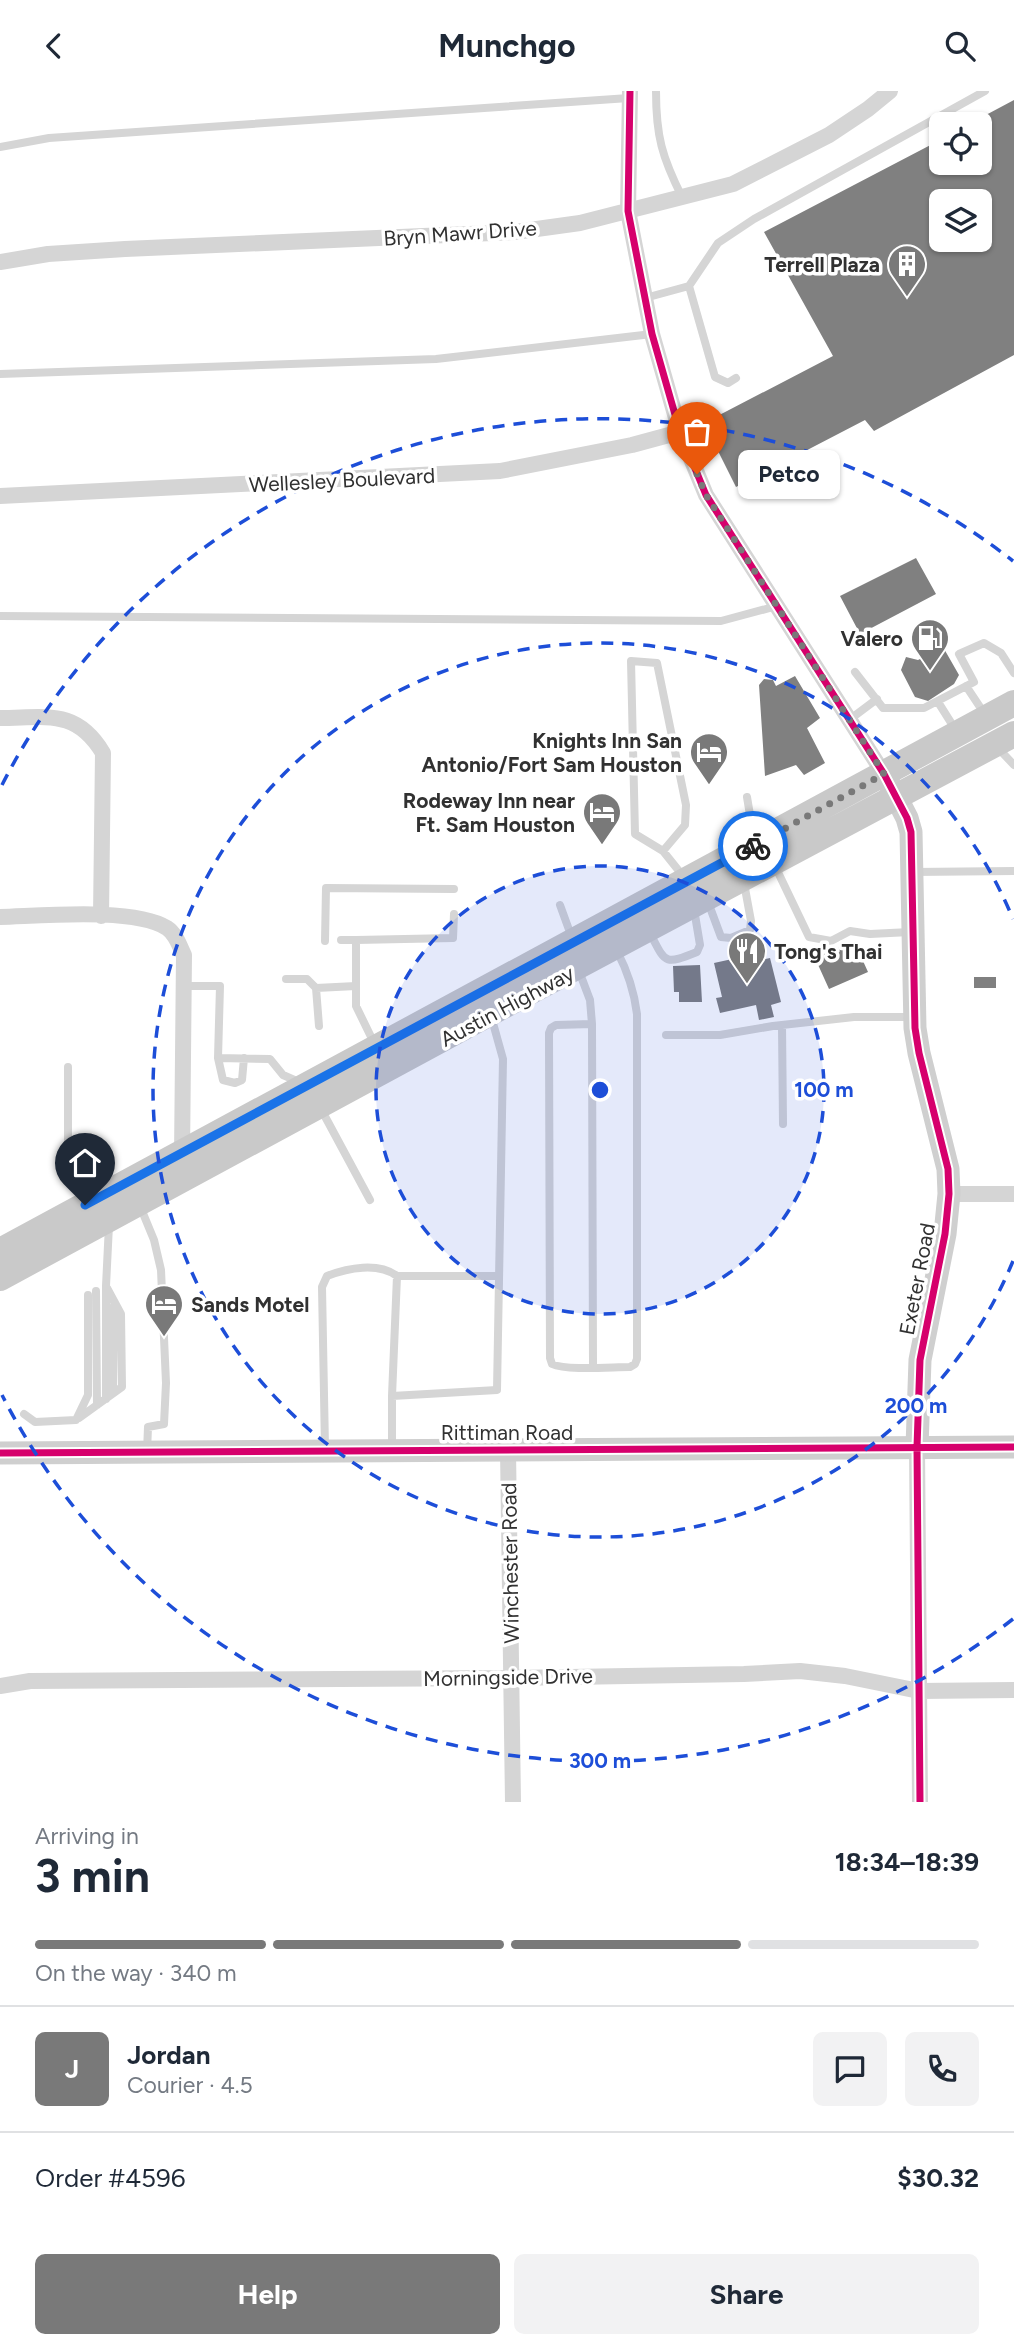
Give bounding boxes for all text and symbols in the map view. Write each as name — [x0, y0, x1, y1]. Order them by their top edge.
icon: back — [35, 27, 73, 65]
text: Munchgo — [438, 27, 576, 65]
icon: search — [941, 27, 979, 65]
map controls — [929, 112, 992, 252]
button: locate — [929, 112, 992, 175]
button: layers — [929, 189, 992, 252]
street label: Bryn Mawr Drive — [383, 215, 537, 251]
building icon: Terrell Plaza — [886, 243, 928, 298]
place label: Terrell Plaza — [764, 252, 880, 277]
pin — [667, 402, 727, 474]
icon: bag — [678, 413, 716, 451]
callout: Petco — [739, 449, 840, 499]
text: Petco — [758, 460, 820, 488]
street label: Wellesley Boulevard — [248, 463, 436, 497]
fuel station icon: Valero — [909, 617, 951, 672]
place label: Valero — [841, 626, 903, 651]
place label: Knights Inn San Antonio/Fort Sam Houston — [422, 728, 682, 777]
hotel icon: Knights Inn San Antonio/Fort Sam Houston — [688, 731, 730, 786]
place label: Rodeway Inn near Ft. Sam Houston — [403, 788, 575, 837]
hotel icon: Rodeway Inn near Ft. Sam Houston — [581, 791, 623, 846]
courier — [718, 811, 788, 881]
icon: bike — [734, 827, 772, 865]
restaurant icon: Tong's Thai — [726, 930, 768, 985]
place label: Tong's Thai — [774, 939, 883, 964]
street label: Austin Highway — [436, 960, 578, 1052]
text: 100 m — [794, 1077, 854, 1102]
centre of rings — [588, 1078, 612, 1102]
pin — [55, 1133, 115, 1205]
icon: home — [66, 1144, 104, 1182]
street label: Exeter Road — [894, 1221, 940, 1337]
hotel icon: Sands Motel — [143, 1283, 185, 1338]
place label: Sands Motel — [191, 1292, 309, 1317]
text: 200 m — [885, 1393, 947, 1418]
street label: Rittiman Road — [441, 1420, 573, 1445]
street label: Winchester Road — [496, 1482, 524, 1644]
street label: Morningside Drive — [423, 1663, 593, 1691]
text: 300 m — [569, 1748, 631, 1773]
text: Arriving in — [35, 1822, 139, 1850]
text: 18:34–18:39 — [835, 1846, 979, 1878]
text: 3 min — [35, 1848, 150, 1904]
text: On the way · 340 m — [35, 1959, 237, 1987]
button: chat — [813, 2032, 887, 2106]
button: phone — [905, 2032, 979, 2106]
text: Jordan — [127, 2039, 210, 2071]
text: J — [65, 2053, 79, 2085]
text: Courier · 4.5 — [127, 2071, 253, 2099]
text: Order #4596 — [35, 2162, 186, 2194]
text: $30.32 — [897, 2162, 979, 2194]
button: Help — [35, 2254, 500, 2334]
button: Share — [514, 2254, 979, 2334]

